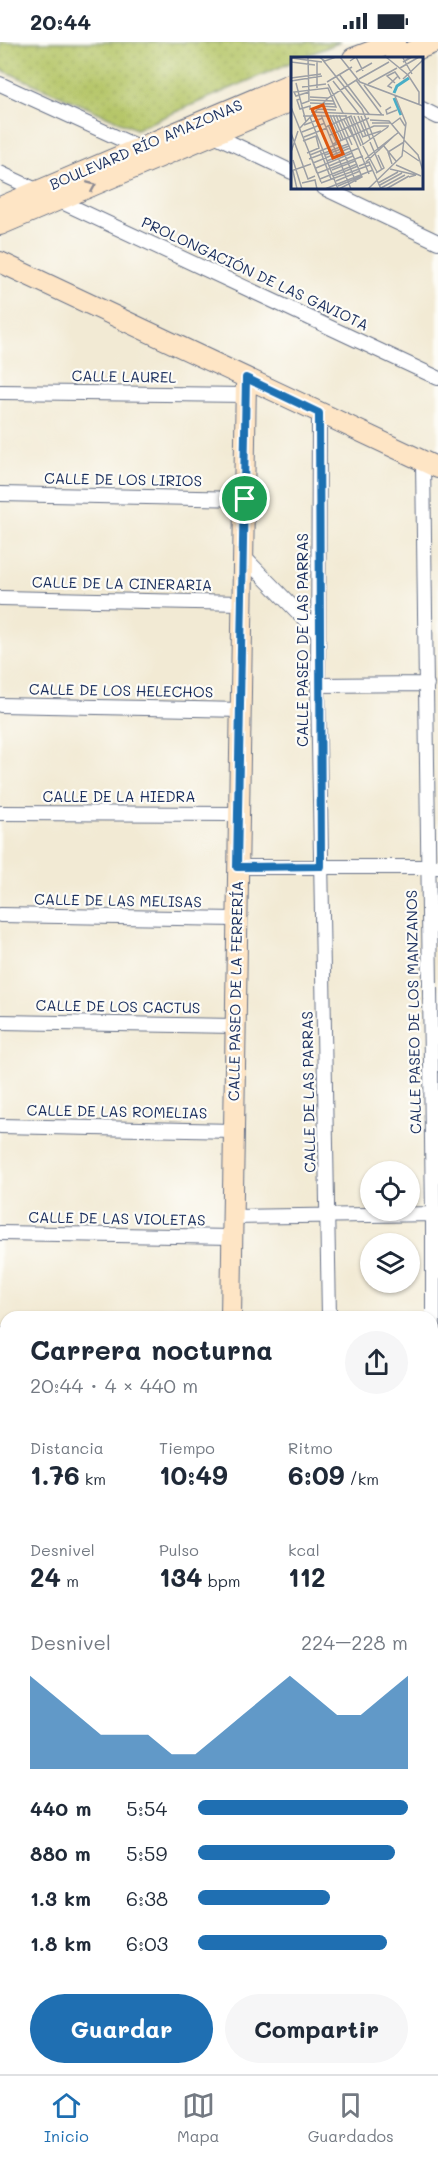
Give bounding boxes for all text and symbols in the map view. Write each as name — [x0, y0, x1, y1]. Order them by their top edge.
text: 20:44 — [30, 7, 91, 36]
inset map — [291, 57, 423, 189]
street label: BOULEVARD RÍO AMAZONAS — [46, 94, 245, 194]
one-way arrow — [86, 181, 97, 193]
street label: PROLONGACIÓN DE LAS GAVIOTA — [139, 212, 372, 335]
street label: CALLE LAUREL — [72, 365, 177, 387]
street label: CALLE DE LOS LIRIOS — [44, 468, 202, 490]
pin — [219, 473, 270, 524]
icon: arrive — [228, 482, 261, 515]
street label: CALLE PASEO DE LAS PARRAS — [292, 533, 312, 747]
street label: CALLE DE LA CINERARIA — [32, 571, 212, 595]
street label: CALLE DE LOS HELECHOS — [29, 678, 213, 702]
street label: CALLE DE LA HIEDRA — [42, 786, 196, 806]
street label: CALLE PASEO DE LA FERRERÍA — [223, 881, 247, 1101]
street label: CALLE DE LAS MELISAS — [34, 889, 202, 911]
street label: CALLE PASEO DE LOS MANZANOS — [401, 890, 425, 1134]
street label: CALLE DE LOS CACTUS — [36, 995, 201, 1017]
street label: CALLE DE LAS PARRAS — [297, 1011, 319, 1173]
street label: CALLE DE LAS ROMELIAS — [26, 1099, 208, 1123]
map controls — [360, 1161, 420, 1293]
button: locate — [360, 1161, 420, 1221]
street label: CALLE DE LAS VIOLETAS — [28, 1206, 206, 1230]
button: layers — [360, 1233, 420, 1293]
button: share — [345, 1331, 408, 1394]
text: Carrera nocturna — [30, 1332, 273, 1367]
text: 20:44 · 4 × 440 m — [30, 1372, 198, 1398]
text: Distancia — [30, 1437, 104, 1458]
text: Tiempo — [159, 1437, 215, 1458]
text: Ritmo — [288, 1437, 332, 1458]
text: 1.76 — [30, 1458, 80, 1492]
text: 10:49 — [159, 1458, 228, 1492]
text: 6:09 — [288, 1458, 344, 1492]
text: km — [80, 1468, 106, 1489]
text: /km — [344, 1468, 379, 1489]
text: Desnivel — [30, 1539, 95, 1560]
text: Pulso — [159, 1539, 199, 1560]
text: kcal — [288, 1539, 320, 1560]
text: 24 — [30, 1560, 61, 1594]
text: 134 — [159, 1560, 203, 1594]
text: 112 — [288, 1560, 326, 1594]
text: m — [61, 1570, 79, 1591]
text: bpm — [203, 1570, 241, 1591]
text: Desnivel — [30, 1629, 111, 1655]
text: 224–228 m — [301, 1629, 408, 1655]
text: 440 m — [30, 1795, 91, 1821]
text: 5:54 — [126, 1795, 167, 1821]
text: 880 m — [30, 1840, 91, 1866]
text: 5:59 — [126, 1840, 167, 1866]
text: 1.3 km — [30, 1885, 91, 1911]
text: 6:38 — [126, 1885, 168, 1911]
text: 1.8 km — [30, 1930, 91, 1956]
text: 6:03 — [126, 1930, 168, 1956]
button: Guardar — [30, 1994, 213, 2063]
button: Compartir — [225, 1994, 408, 2063]
tab: Inicio — [44, 2089, 89, 2146]
tab: Mapa — [177, 2089, 219, 2146]
tab: Guardados — [308, 2089, 394, 2146]

